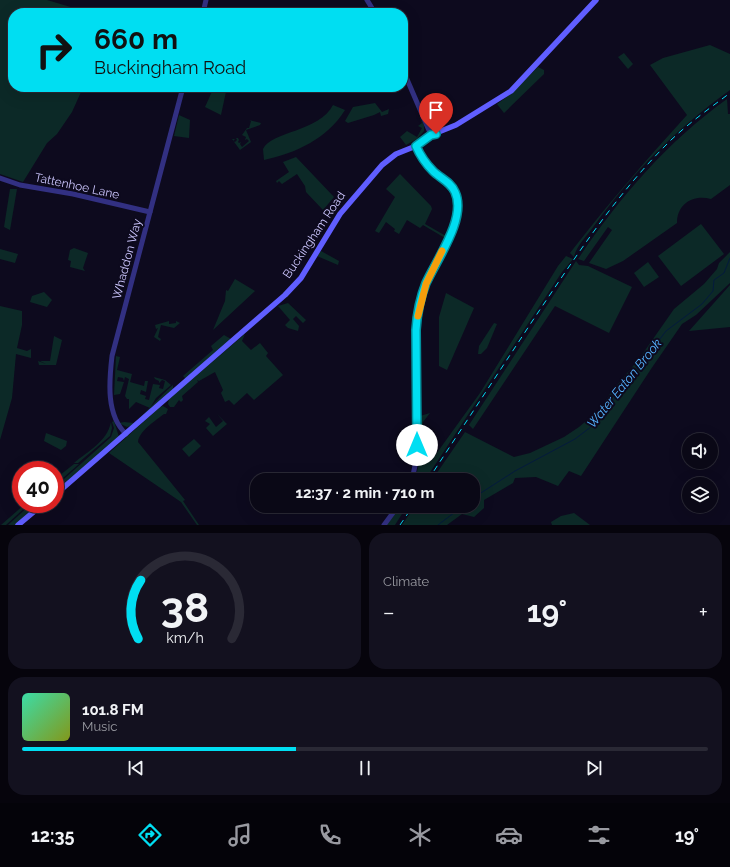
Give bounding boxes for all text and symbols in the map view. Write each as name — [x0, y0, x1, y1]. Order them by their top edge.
text: 660 m — [94, 23, 178, 56]
icon: right — [28, 24, 80, 76]
text: Buckingham Road — [94, 57, 246, 78]
pin — [419, 93, 453, 134]
icon: arrive — [425, 99, 447, 121]
street label: Tattenhoe Lane — [33, 170, 121, 202]
street label: Buckingham Road — [280, 189, 348, 281]
street label: Whaddon Way — [110, 217, 145, 301]
water label: Water Eaton Brook — [584, 336, 665, 431]
position arrow — [396, 424, 438, 466]
map controls — [682, 433, 718, 513]
button: sound — [682, 433, 718, 469]
speed limit sign: 40 — [12, 461, 64, 513]
button: layers — [682, 477, 718, 513]
text: 12:37 · 2 min · 710 m — [295, 484, 435, 502]
text: Climate — [383, 574, 429, 589]
text: 38 — [160, 583, 209, 632]
text: 19° — [527, 594, 567, 629]
text: − — [383, 599, 395, 625]
text: + — [699, 599, 708, 625]
text: km/h — [166, 630, 203, 646]
text: 101.8 FM — [82, 701, 144, 719]
text: Music — [82, 719, 117, 734]
icon: previous — [125, 757, 147, 779]
icon: pause — [354, 757, 376, 779]
icon: next — [583, 757, 605, 779]
icon: directions — [136, 821, 164, 849]
icon: music — [226, 821, 254, 849]
icon: phone — [316, 821, 344, 849]
icon: climate — [406, 821, 434, 849]
icon: car — [495, 821, 523, 849]
icon: filters — [585, 821, 613, 849]
text: 12:35 — [31, 825, 74, 846]
text: 19° — [675, 825, 699, 846]

